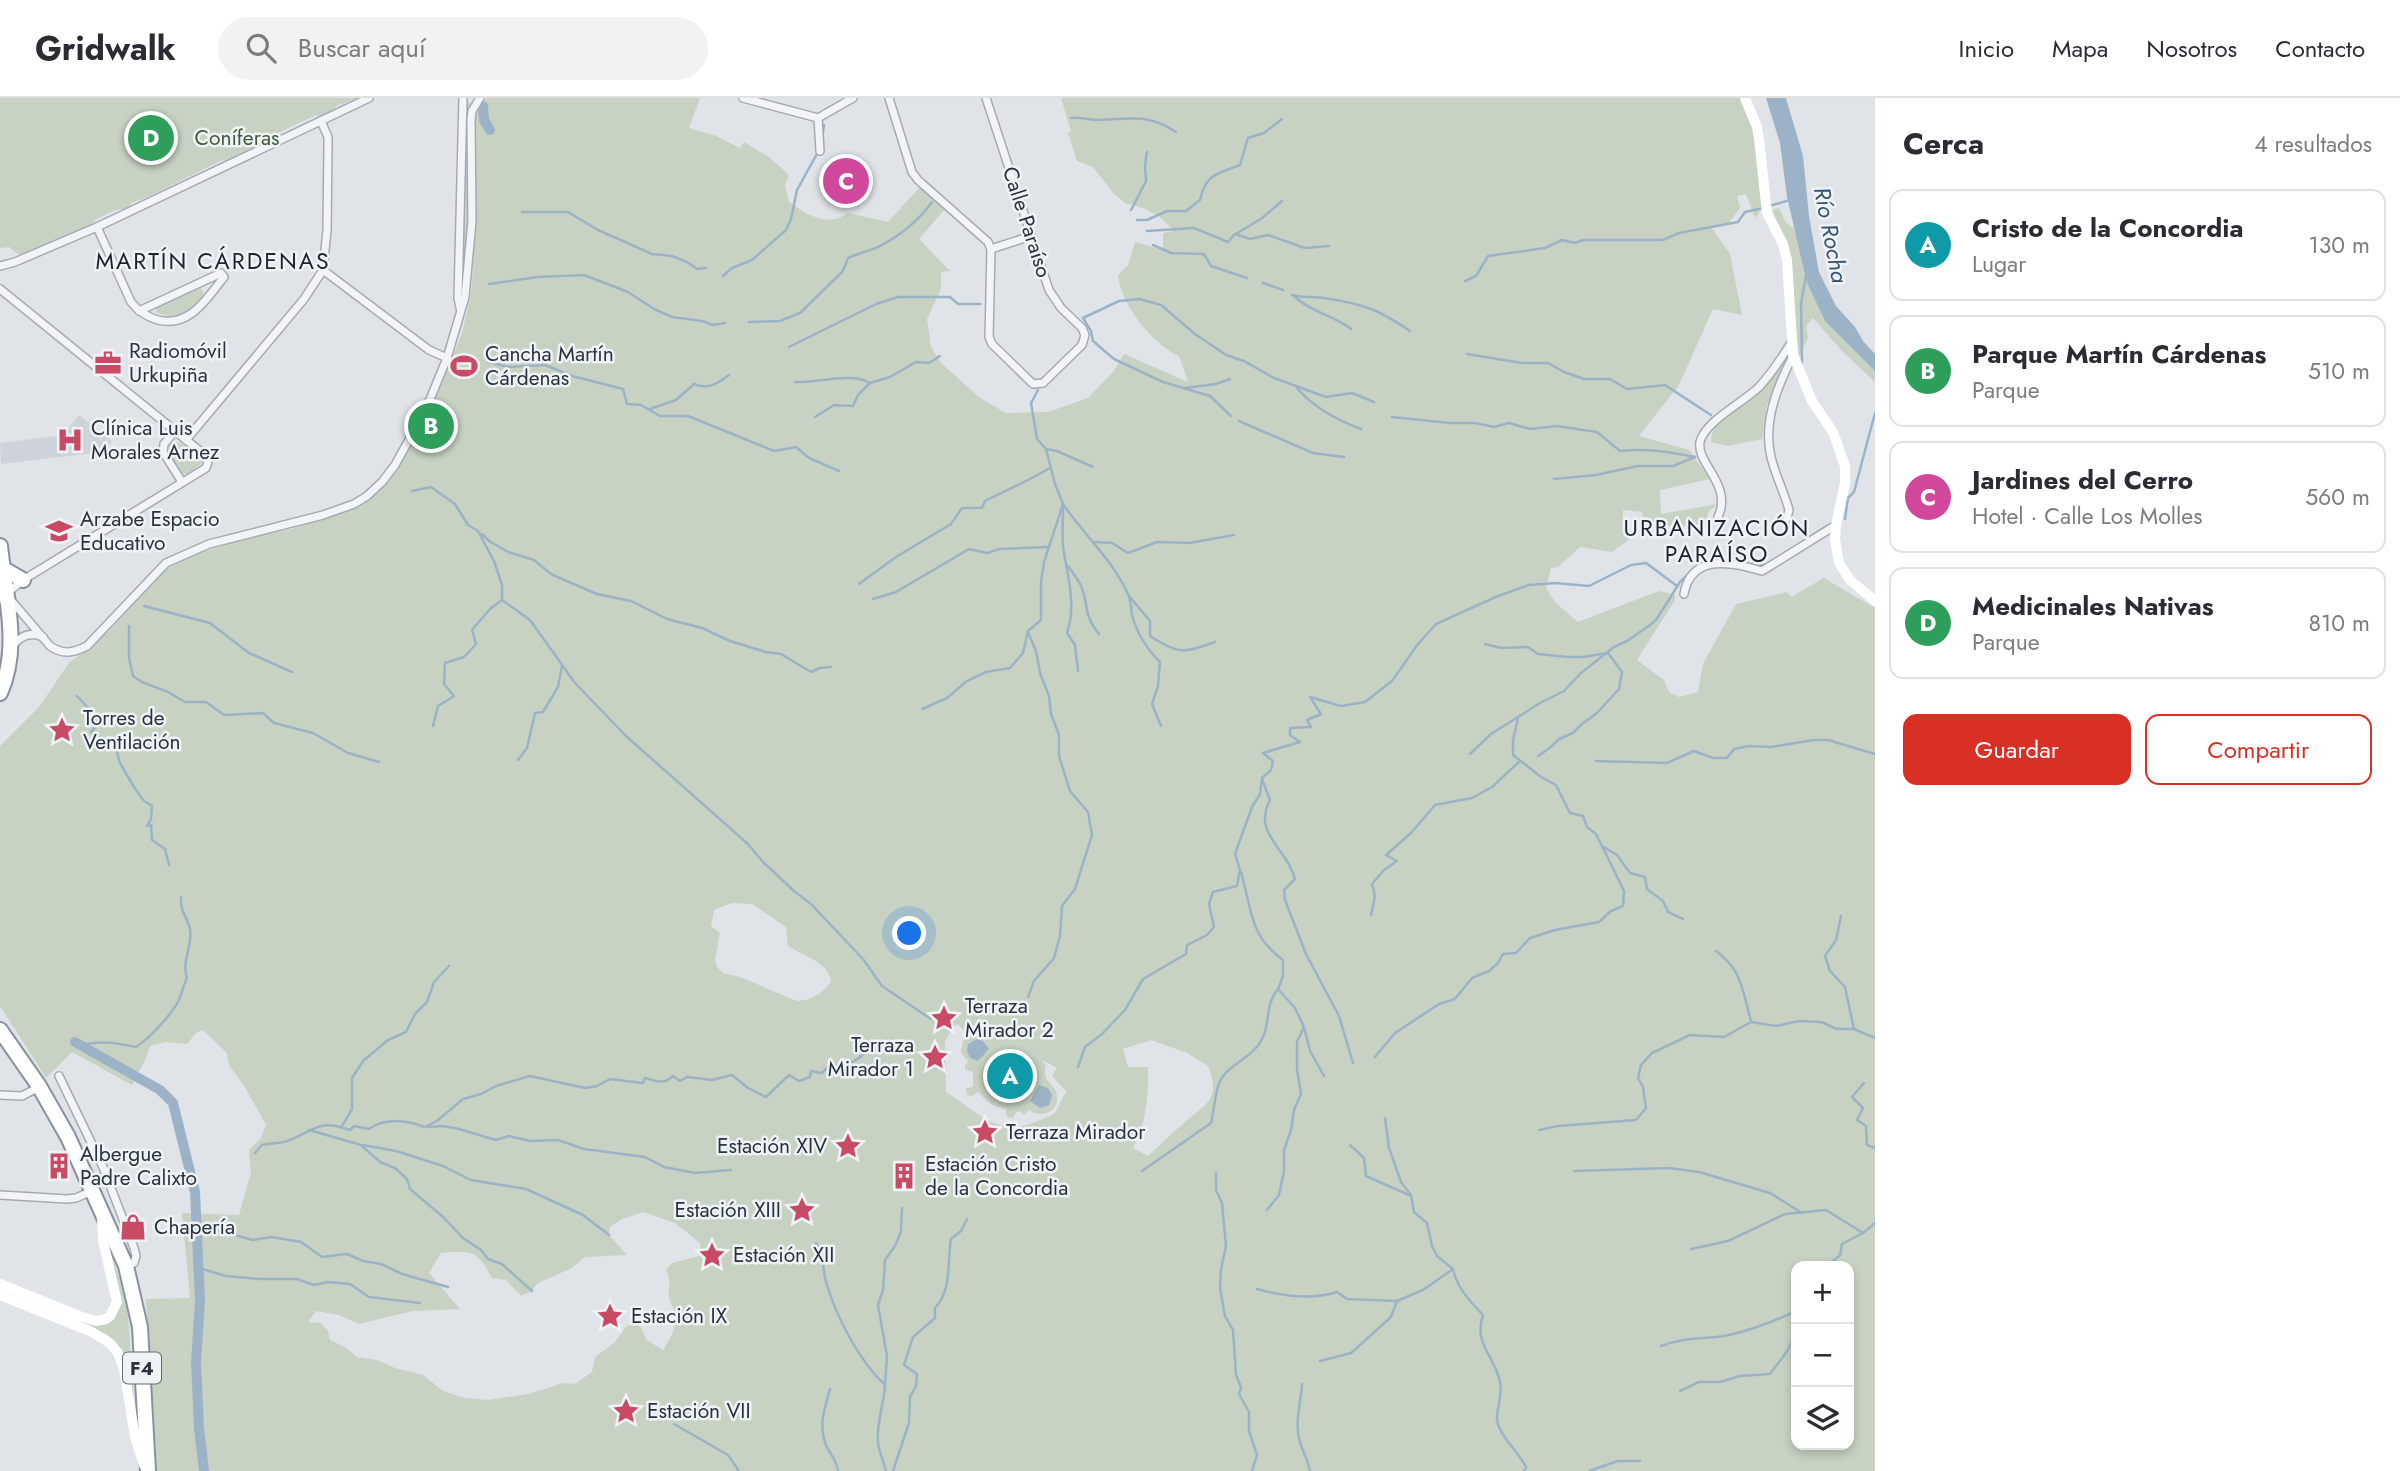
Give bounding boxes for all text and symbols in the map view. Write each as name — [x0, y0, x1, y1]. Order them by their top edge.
search box — [218, 17, 708, 80]
text: Gridwalk — [35, 25, 176, 72]
icon: search — [242, 29, 280, 67]
text: Buscar aquí — [298, 29, 426, 67]
text: Inicio — [1959, 31, 2014, 66]
text: Mapa — [2052, 31, 2108, 66]
text: Nosotros — [2146, 31, 2237, 66]
text: Contacto — [2275, 31, 2365, 66]
pin: D — [128, 112, 174, 164]
text: Cerca — [1903, 122, 1984, 165]
park label: Coníferas — [195, 123, 279, 153]
text: 4 resultados — [2254, 127, 2372, 161]
pin: C — [823, 155, 869, 207]
street label: Calle Paraíso — [995, 163, 1059, 281]
water label: Río Rocha — [1805, 184, 1857, 286]
text: Cristo de la Concordia — [1972, 209, 2244, 247]
text: A — [1920, 228, 1936, 262]
text: 130 m — [2308, 228, 2370, 262]
district label: MARTÍN CÁRDENAS — [95, 244, 331, 278]
text: Lugar — [1972, 247, 2026, 281]
text: Parque Martín Cárdenas — [1972, 335, 2266, 373]
place label: Radiomóvil Urkupiña — [129, 336, 227, 390]
place label: Cancha Martín Cárdenas — [485, 339, 614, 393]
office icon: Radiomóvil Urkupiña — [93, 348, 123, 378]
sports icon: Cancha Martín Cárdenas — [449, 351, 479, 381]
text: B — [1920, 354, 1936, 388]
text: 510 m — [2308, 354, 2370, 388]
text: Parque — [1972, 373, 2040, 407]
pin: B — [408, 400, 454, 452]
place label: Clínica Luis Morales Arnez — [91, 413, 220, 467]
hospital icon: Clínica Luis Morales Arnez — [55, 425, 85, 455]
text: Jardines del Cerro — [1972, 461, 2193, 499]
text: C — [1920, 480, 1936, 514]
text: 560 m — [2305, 480, 2370, 514]
text: Hotel · Calle Los Molles — [1972, 499, 2202, 533]
place label: Arzabe Espacio Educativo — [80, 504, 220, 558]
district label: URBANIZACIÓN PARAÍSO — [1624, 511, 1810, 571]
school or university icon: Arzabe Espacio Educativo — [44, 516, 74, 546]
text: Medicinales Nativas — [1972, 587, 2214, 625]
text: D — [1920, 606, 1936, 640]
text: 810 m — [2308, 606, 2370, 640]
text: Parque — [1972, 625, 2040, 659]
place label: Torres de Ventilación — [83, 703, 180, 757]
button: Guardar — [1903, 714, 2131, 785]
button: Compartir — [2145, 714, 2372, 785]
place icon: Torres de Ventilación — [47, 715, 77, 745]
your location — [892, 916, 926, 950]
place label: Terraza Mirador 2 — [965, 991, 1054, 1045]
place icon: Terraza Mirador 2 — [929, 1003, 959, 1033]
place label: Terraza Mirador 1 — [828, 1030, 914, 1084]
place icon: Terraza Mirador 1 — [920, 1042, 950, 1072]
pin: A — [987, 1050, 1033, 1102]
place icon: Terraza Mirador — [970, 1117, 1000, 1147]
place label: Terraza Mirador — [1006, 1117, 1146, 1147]
place label: Estación XIV — [717, 1131, 827, 1161]
place icon: Estación XIV — [833, 1131, 863, 1161]
place label: Albergue Padre Calixto — [80, 1139, 197, 1193]
place label: Estación Cristo de la Concordia — [925, 1149, 1068, 1203]
building icon: Albergue Padre Calixto — [44, 1151, 74, 1181]
building icon: Estación Cristo de la Concordia — [889, 1161, 919, 1191]
place label: Estación XIII — [674, 1195, 781, 1225]
place icon: Estación XIII — [787, 1195, 817, 1225]
shop icon: Chapería — [118, 1212, 148, 1242]
place label: Chapería — [154, 1212, 235, 1242]
place icon: Estación XII — [697, 1240, 727, 1270]
place label: Estación XII — [733, 1240, 834, 1270]
map controls — [1791, 1261, 1854, 1450]
button: + — [1791, 1261, 1854, 1324]
place icon: Estación IX — [595, 1301, 625, 1331]
place label: Estación IX — [631, 1301, 728, 1331]
button: − — [1791, 1324, 1854, 1387]
road number: F4 — [123, 1352, 161, 1384]
button: layers — [1791, 1387, 1854, 1450]
place icon: Estación VII — [611, 1396, 641, 1426]
place label: Estación VII — [647, 1396, 751, 1426]

